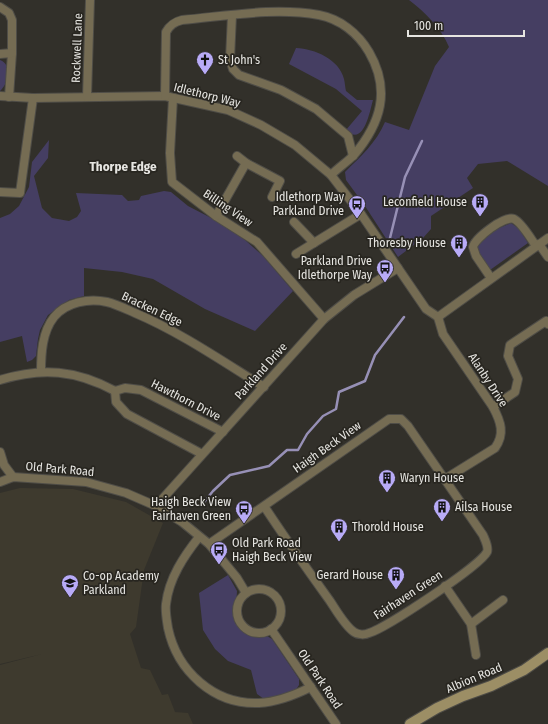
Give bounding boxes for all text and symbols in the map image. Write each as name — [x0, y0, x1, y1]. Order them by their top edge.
scale bar — [408, 12, 524, 38]
street label: Rockwell Lane — [69, 13, 85, 83]
text: 100 m — [414, 19, 443, 33]
church icon: St John's — [195, 50, 215, 75]
place label: St John's — [218, 53, 260, 67]
street label: Idlethorp Way — [172, 80, 242, 110]
district label: Thorpe Edge — [90, 159, 157, 174]
street label: Billing View — [201, 186, 256, 230]
place label: Idlethorp Way Parkland Drive — [273, 190, 345, 218]
building icon: Leconfield House — [470, 192, 490, 217]
bus stop icon: Idlethorp Way Parkland Drive — [347, 194, 367, 219]
place label: Leconfield House — [383, 195, 467, 209]
building icon: Thoresby House — [449, 233, 469, 258]
place label: Thoresby House — [367, 236, 446, 250]
place label: Parkland Drive Idlethorpe Way — [298, 254, 373, 282]
bus stop icon: Parkland Drive Idlethorpe Way — [375, 258, 395, 283]
street label: Bracken Edge — [120, 289, 185, 329]
street label: Parkland Drive — [232, 340, 290, 402]
street label: Alanby Drive — [465, 350, 511, 410]
street label: Hawthorn Drive — [149, 376, 223, 424]
street label: Haigh Beck View — [290, 418, 364, 476]
street label: Old Park Road — [25, 459, 95, 479]
building icon: Waryn House — [377, 468, 397, 493]
place label: Waryn House — [400, 471, 464, 485]
place label: Haigh Beck View Fairhaven Green — [151, 495, 231, 523]
building icon: Ailsa House — [432, 497, 452, 522]
bus stop icon: Haigh Beck View Fairhaven Green — [234, 499, 254, 524]
place label: Ailsa House — [455, 500, 512, 514]
building icon: Thorold House — [329, 517, 349, 542]
place label: Thorold House — [352, 520, 424, 534]
place label: Old Park Road Haigh Beck View — [232, 536, 312, 564]
bus stop icon: Old Park Road Haigh Beck View — [209, 540, 229, 565]
building icon: Gerard House — [386, 565, 406, 590]
place label: Gerard House — [316, 568, 383, 582]
street label: Fairhaven Green — [371, 568, 445, 622]
place label: Co-op Academy Parkland — [83, 569, 160, 597]
school or university icon: Co-op Academy Parkland — [60, 573, 80, 598]
street label: Old Park Road — [295, 647, 345, 711]
street label: Albion Road — [444, 660, 504, 696]

